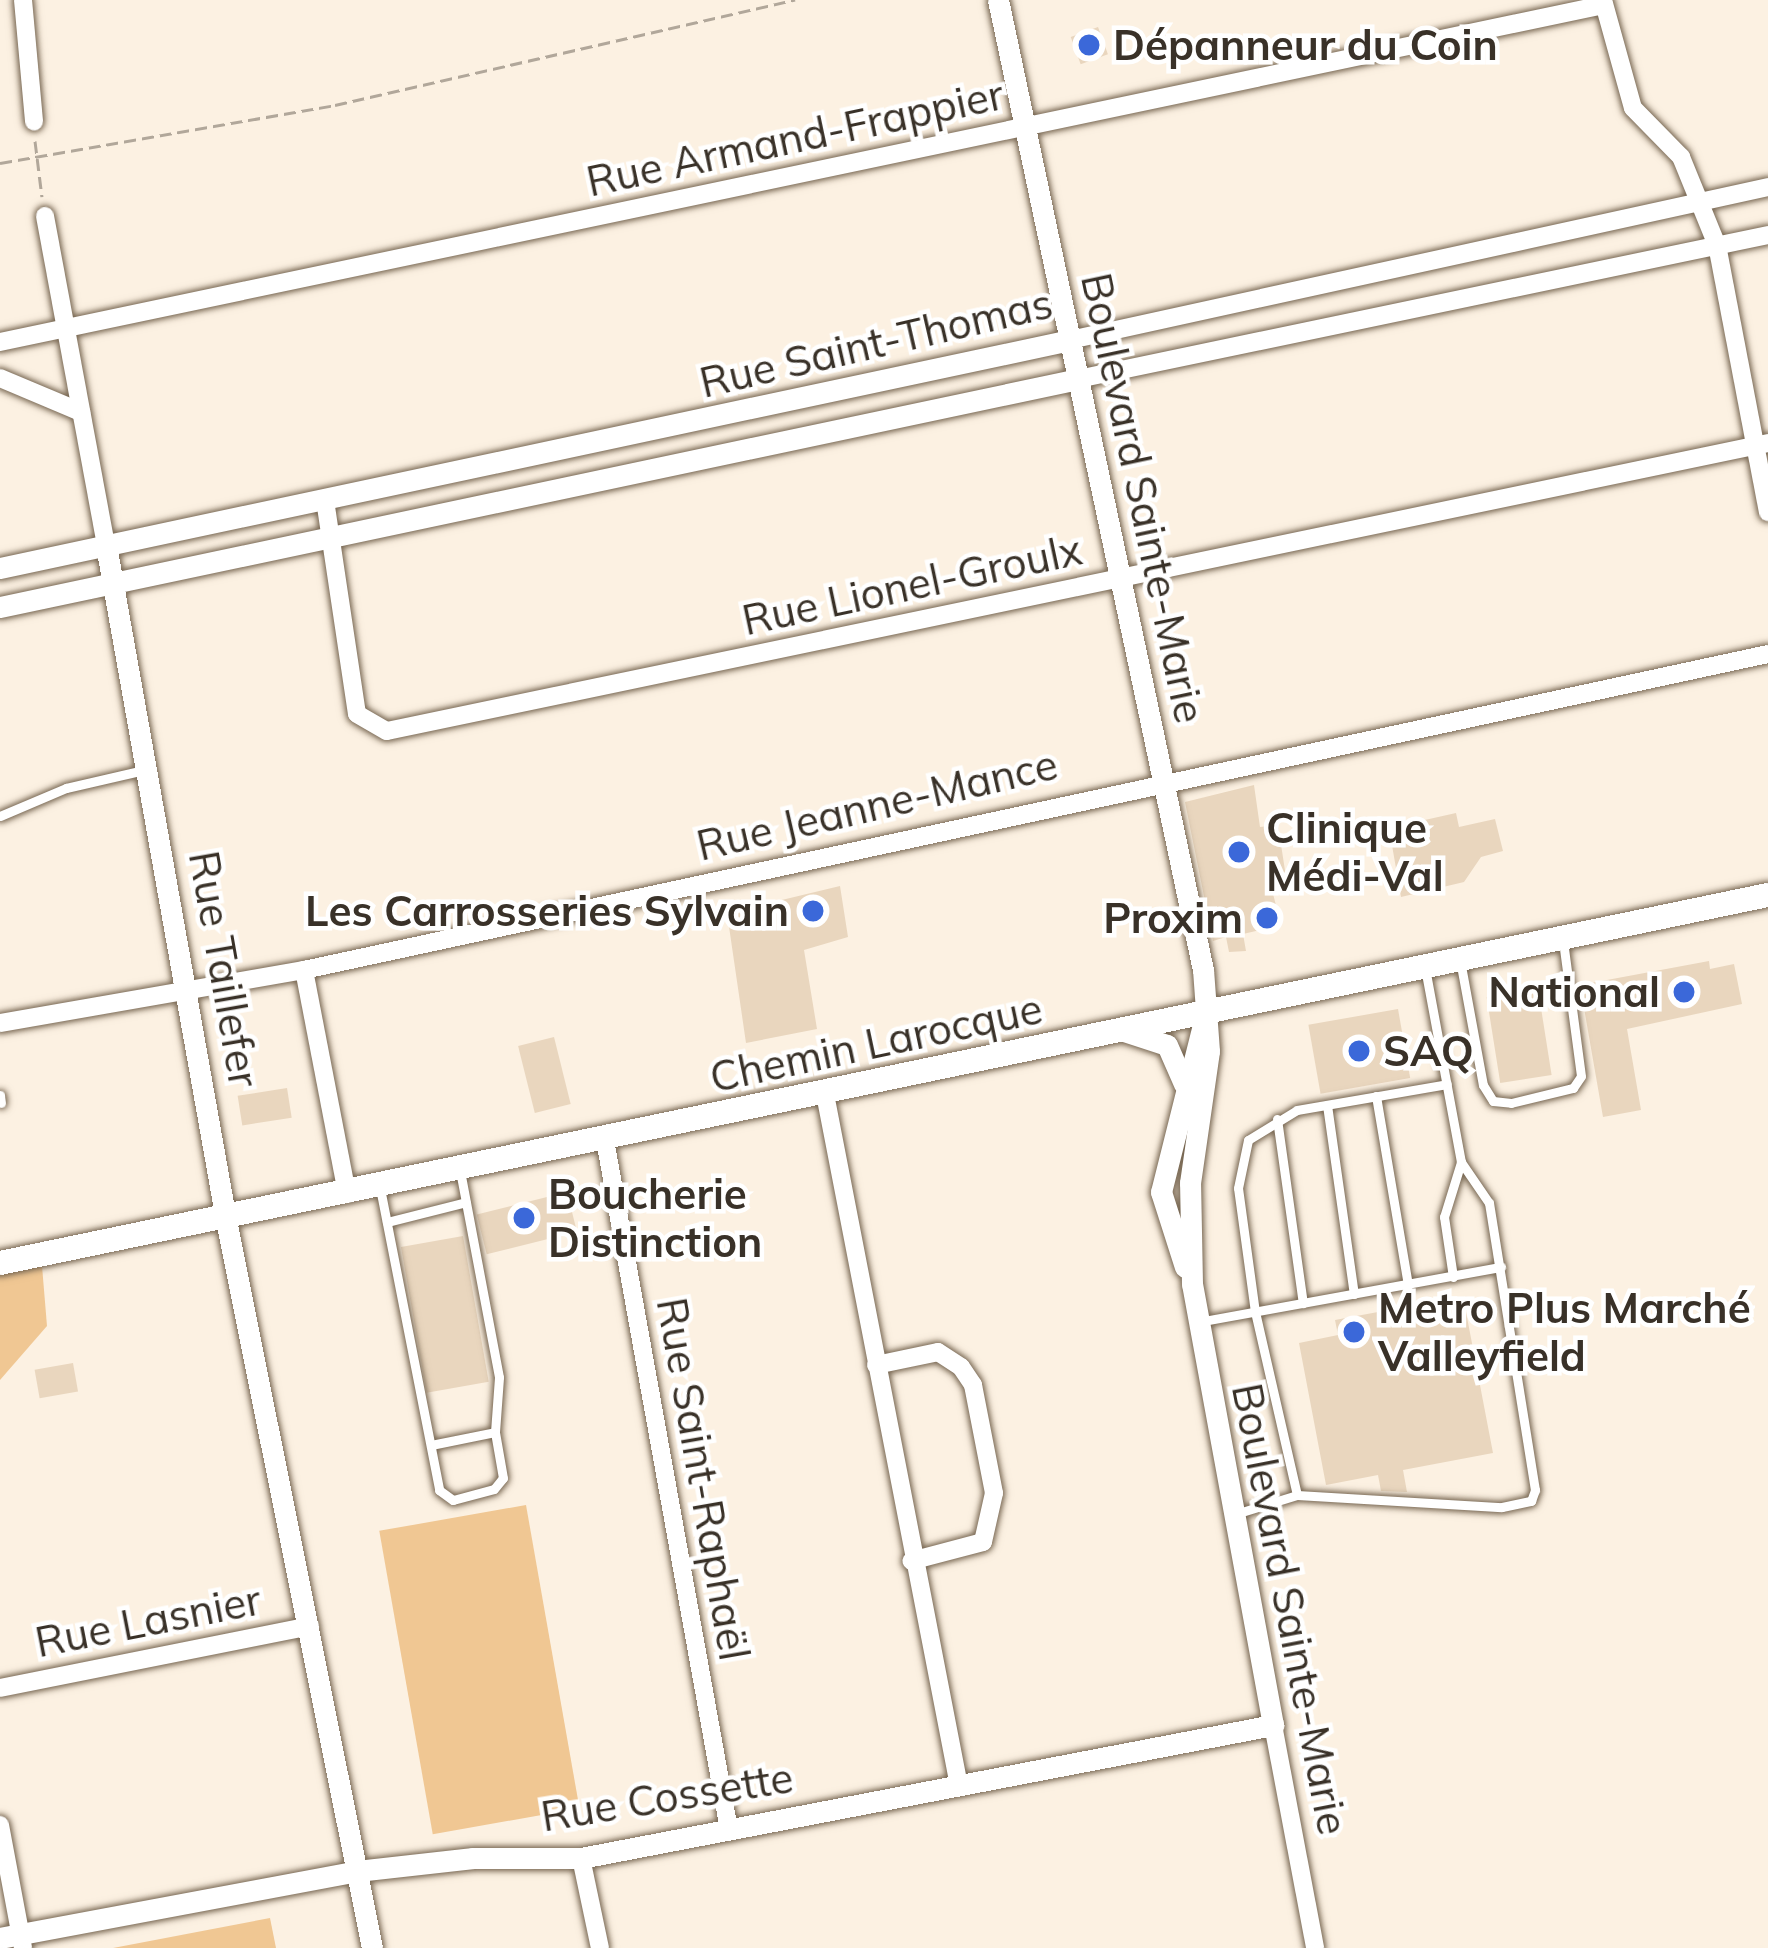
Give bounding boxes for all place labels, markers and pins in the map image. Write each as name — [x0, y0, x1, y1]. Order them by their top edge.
place label: Dépanneur du Coin — [1113, 20, 1498, 70]
marker: Dépanneur du Coin — [1076, 32, 1102, 58]
place label: Clinique Médi-Val — [1266, 803, 1444, 902]
marker: Clinique Médi-Val — [1223, 836, 1255, 868]
place label: Les Carrosseries Sylvain — [305, 886, 789, 936]
place label: Proxim — [1103, 893, 1243, 943]
marker: Les Carrosseries Sylvain — [800, 898, 826, 924]
marker: Proxim — [1254, 905, 1280, 931]
place label: National — [1488, 967, 1660, 1017]
marker: National — [1671, 979, 1697, 1005]
place label: SAQ — [1383, 1026, 1474, 1076]
marker: SAQ — [1346, 1038, 1372, 1064]
place label: Boucherie Distinction — [548, 1169, 762, 1268]
marker: Boucherie Distinction — [511, 1205, 537, 1231]
place label: Metro Plus Marché Valleyfield — [1378, 1283, 1751, 1382]
marker: Metro Plus Marché Valleyfield — [1341, 1319, 1367, 1345]

